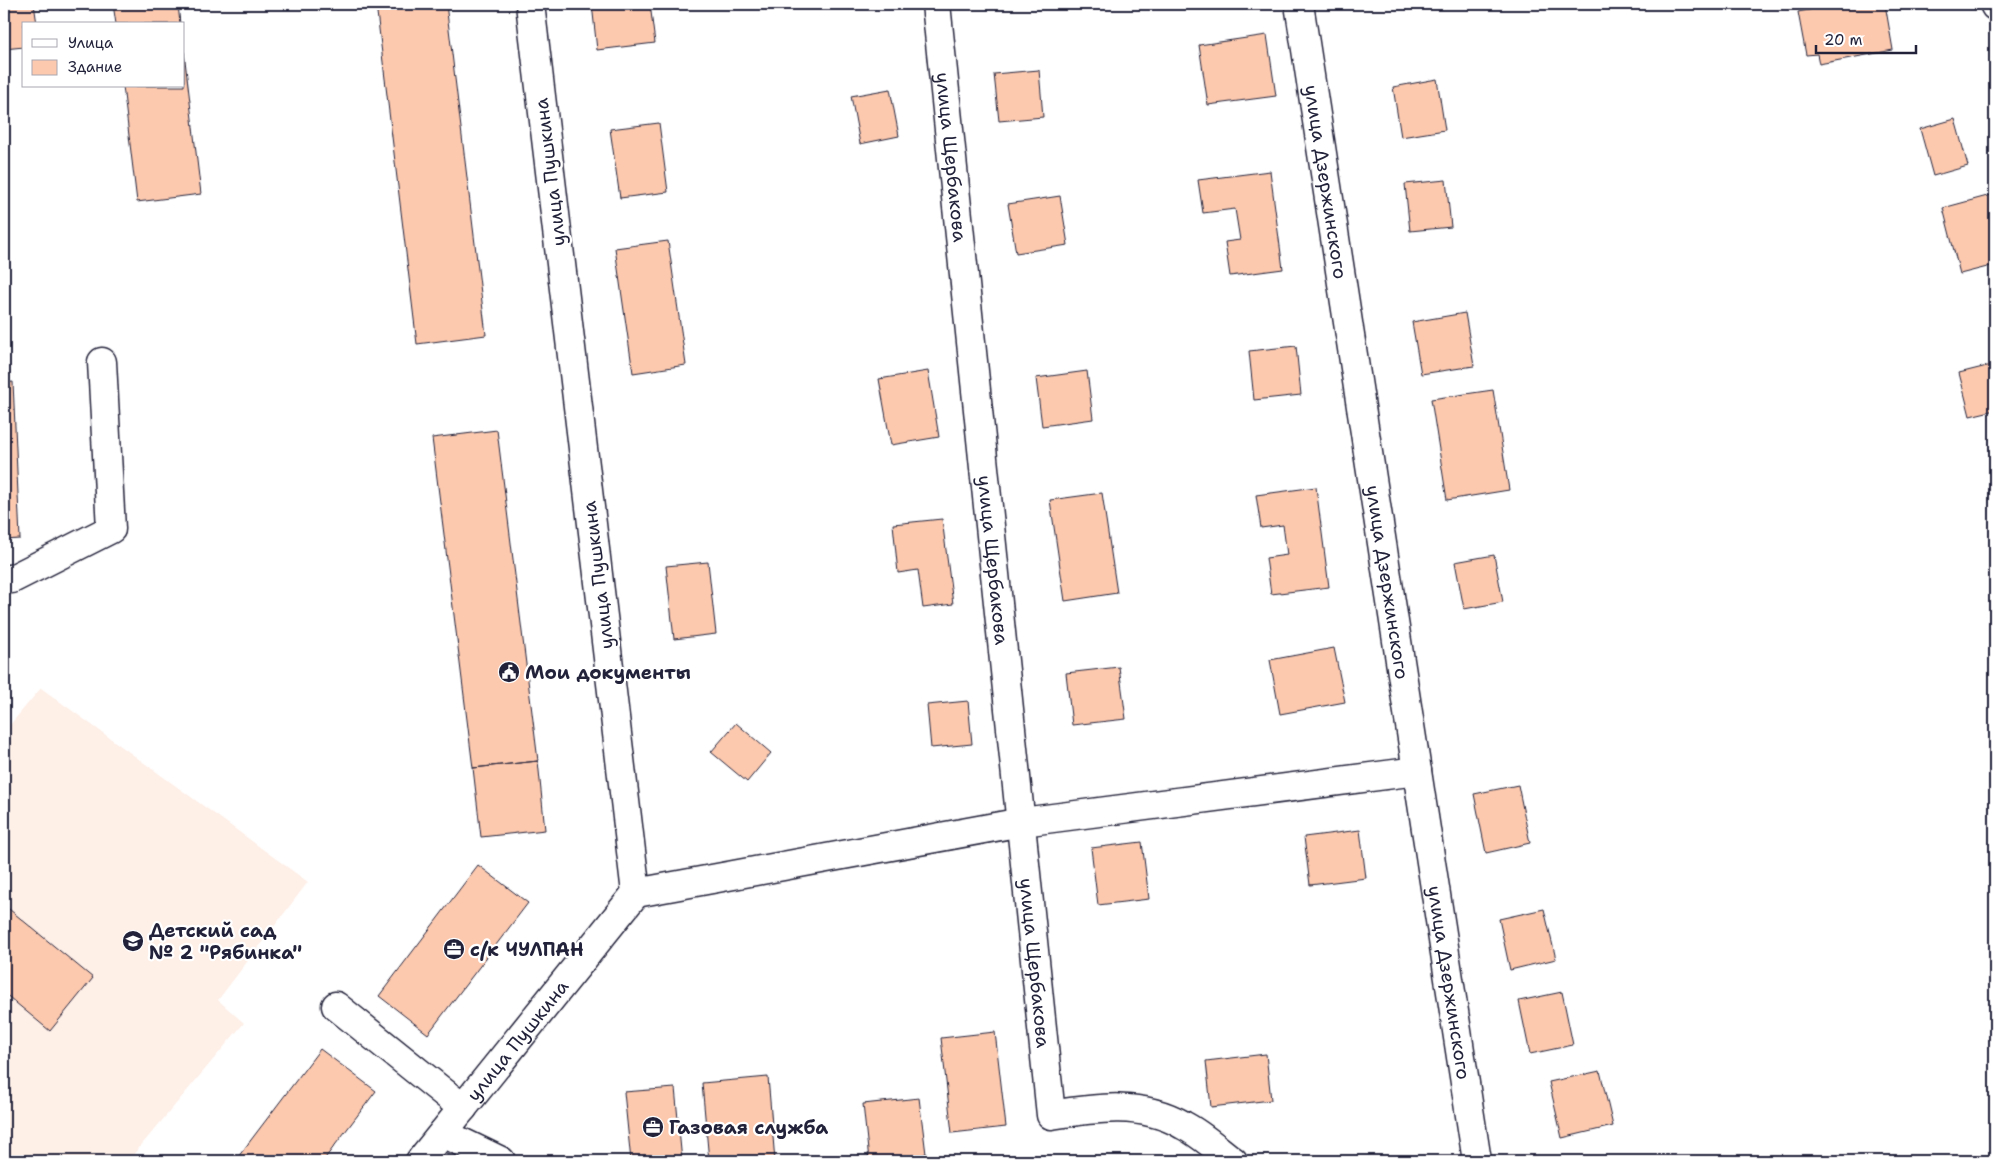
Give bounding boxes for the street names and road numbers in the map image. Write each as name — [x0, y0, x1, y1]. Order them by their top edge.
street label: улица Щербакова — [931, 71, 973, 243]
street label: улица Дзержинского — [1299, 83, 1354, 281]
street label: улица Пушкина — [528, 96, 571, 248]
street label: улица Щербакова — [972, 474, 1015, 646]
street label: улица Дзержинского — [1361, 483, 1415, 681]
street label: улица Пушкина — [576, 499, 619, 651]
street label: улица Щербакова — [1014, 877, 1056, 1049]
street label: улица Дзержинского — [1422, 884, 1477, 1081]
street label: улица Пушкина — [461, 974, 574, 1106]

